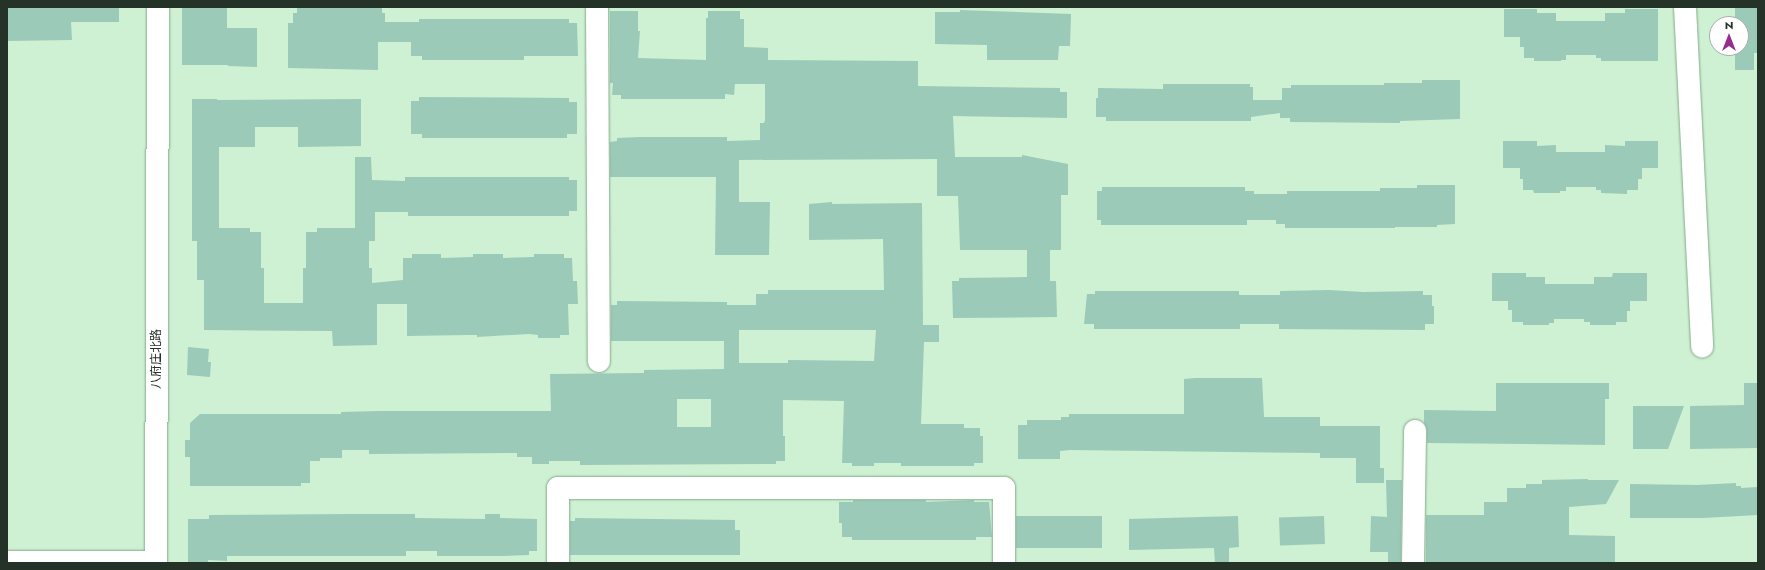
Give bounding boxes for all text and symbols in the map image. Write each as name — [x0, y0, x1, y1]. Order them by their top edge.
north arrow — [1709, 16, 1749, 56]
text: N — [1725, 17, 1733, 33]
street label: 八府庄北路 — [150, 329, 164, 389]

